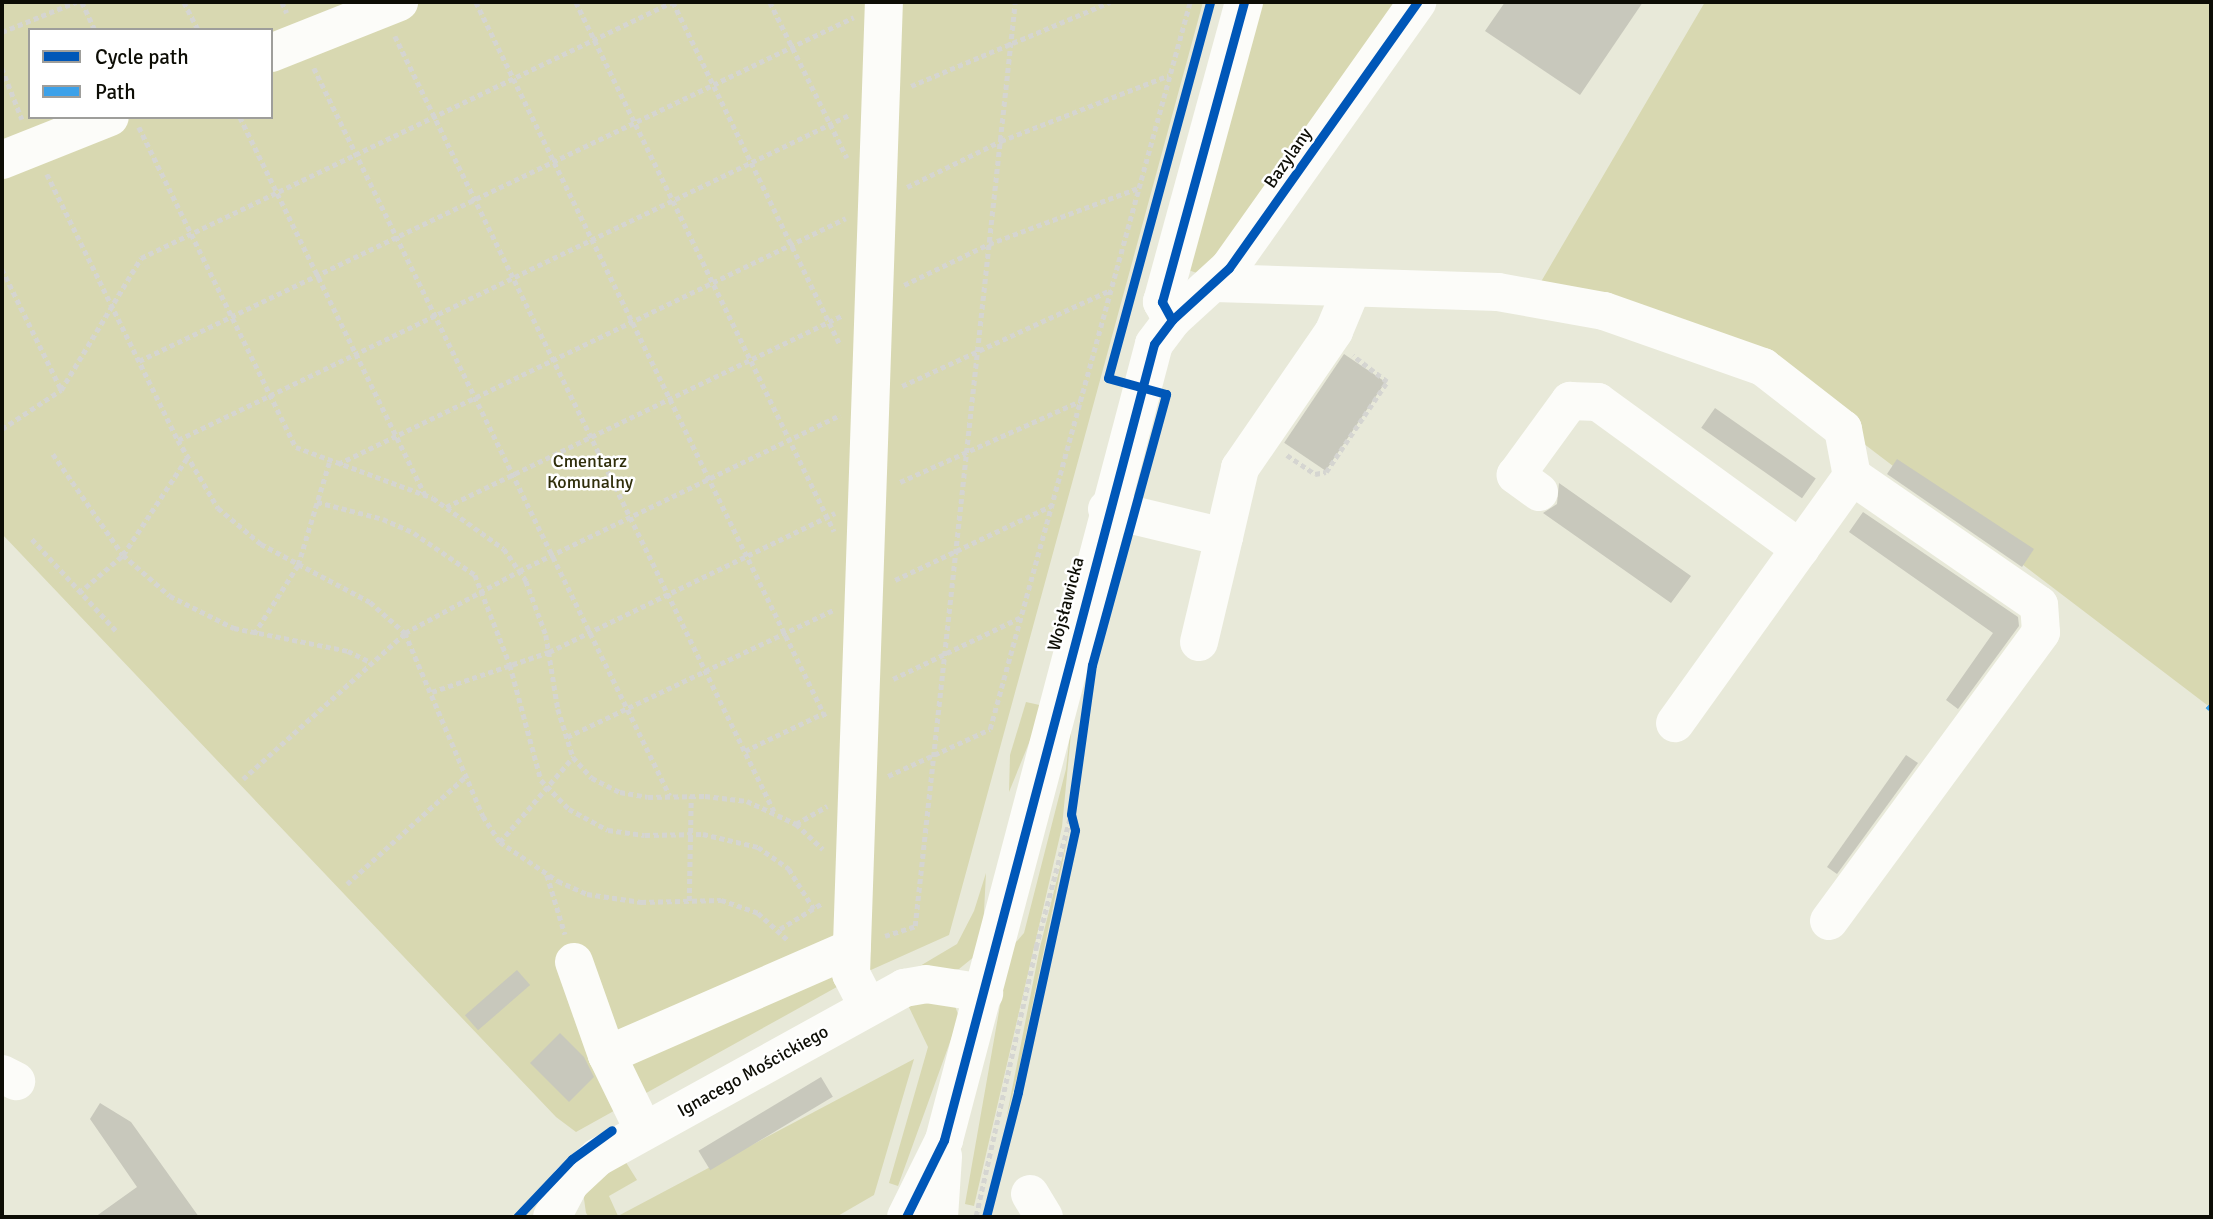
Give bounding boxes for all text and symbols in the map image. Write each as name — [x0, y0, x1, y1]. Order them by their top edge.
legend — [28, 28, 273, 119]
text: Cycle path — [95, 44, 189, 70]
text: Path — [95, 79, 136, 105]
street label: Bazylany — [1259, 124, 1317, 192]
park label: Cmentarz Komunalny — [547, 451, 633, 494]
street label: Wojsławicka — [1043, 555, 1089, 653]
street label: Ignacego Mościckiego — [674, 1021, 832, 1121]

